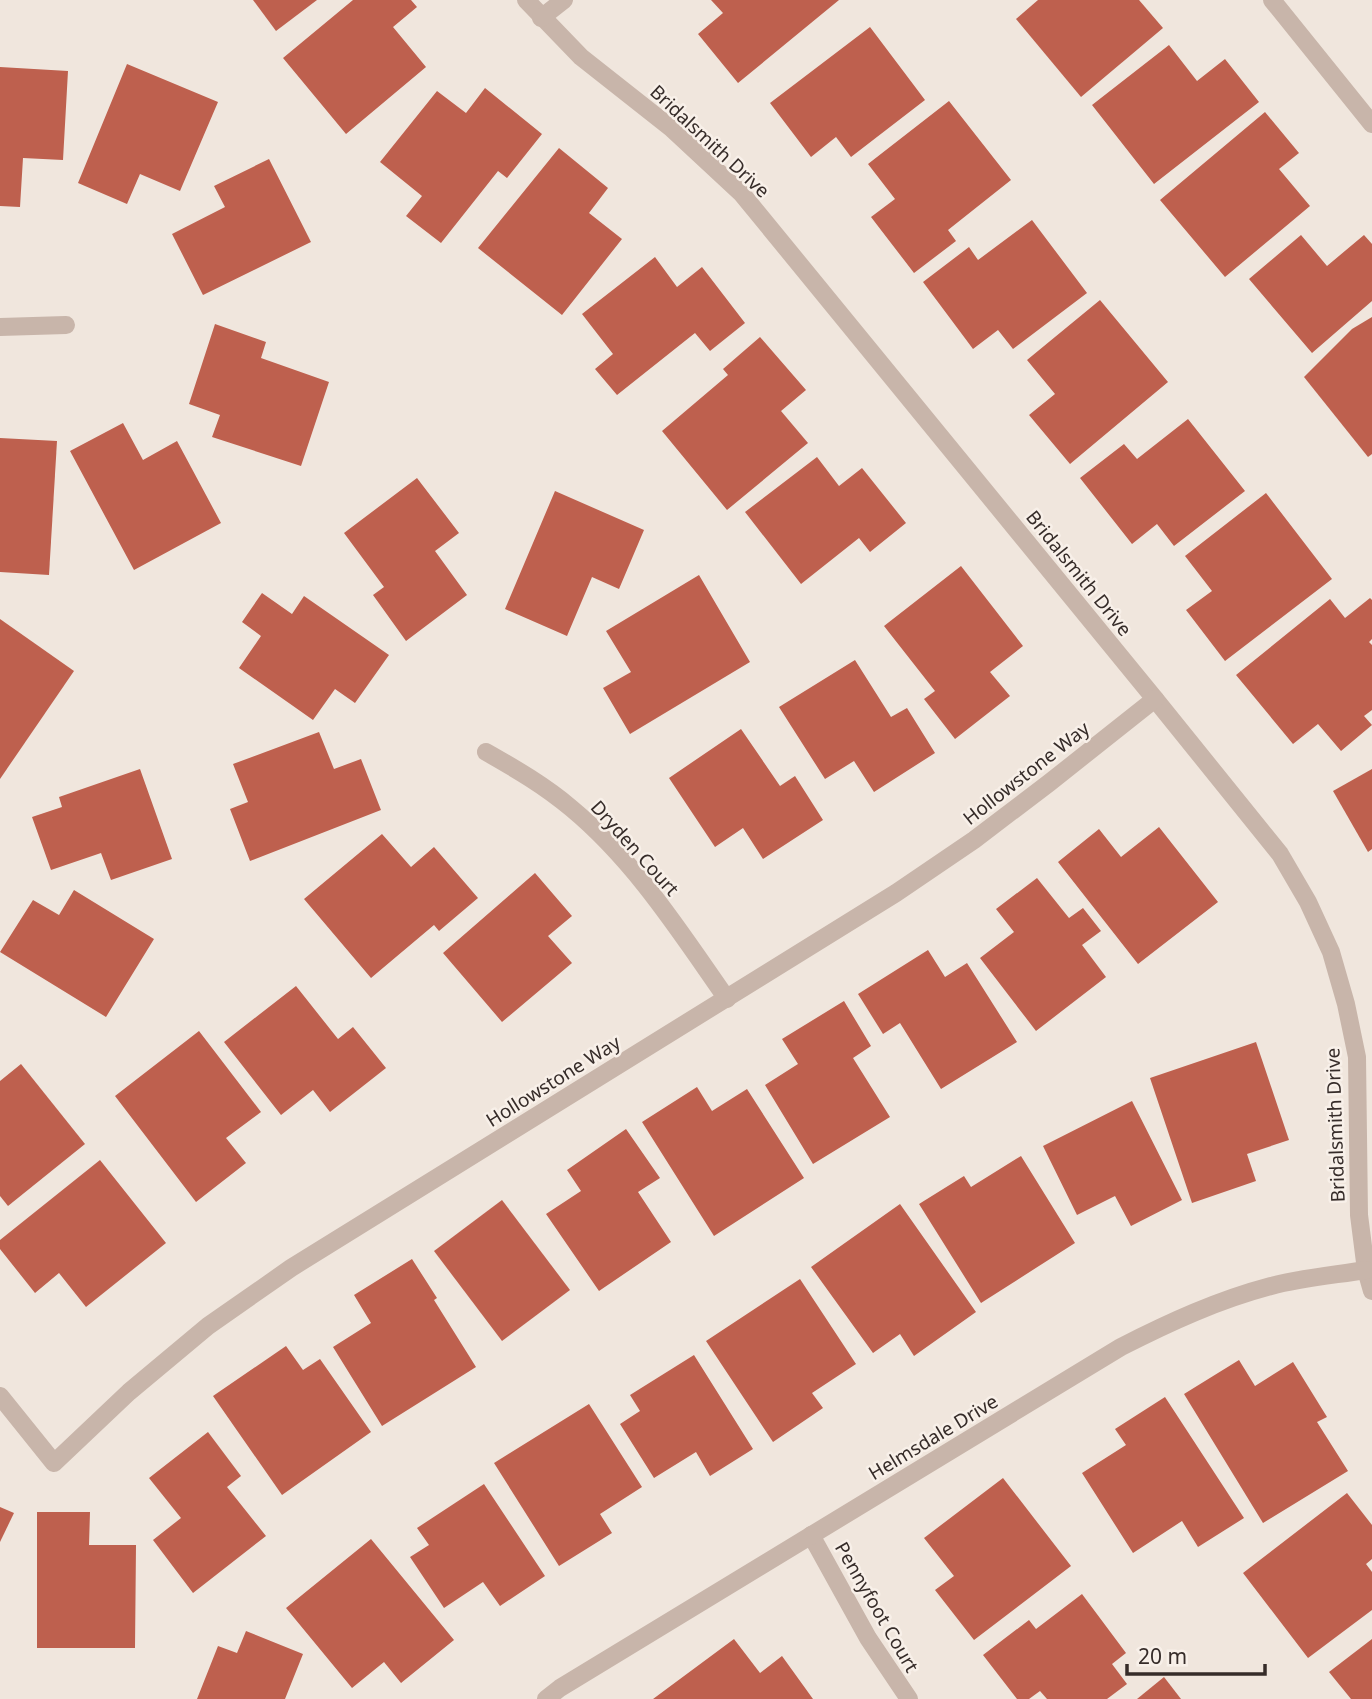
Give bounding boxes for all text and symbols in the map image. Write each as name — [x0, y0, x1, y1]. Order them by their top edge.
street label: Bridalsmith Drive — [645, 79, 775, 203]
street label: Bridalsmith Drive — [1020, 505, 1138, 641]
street label: Hollowstone Way — [957, 715, 1095, 831]
street label: Dryden Court — [585, 795, 685, 902]
street label: Hollowstone Way — [481, 1029, 625, 1133]
street label: Bridalsmith Drive — [1319, 1047, 1351, 1203]
street label: Helmsdale Drive — [864, 1388, 1002, 1486]
street label: Pennyfoot Court — [829, 1537, 925, 1677]
scale bar — [1127, 1632, 1265, 1676]
text: 20 m — [1138, 1642, 1187, 1670]

